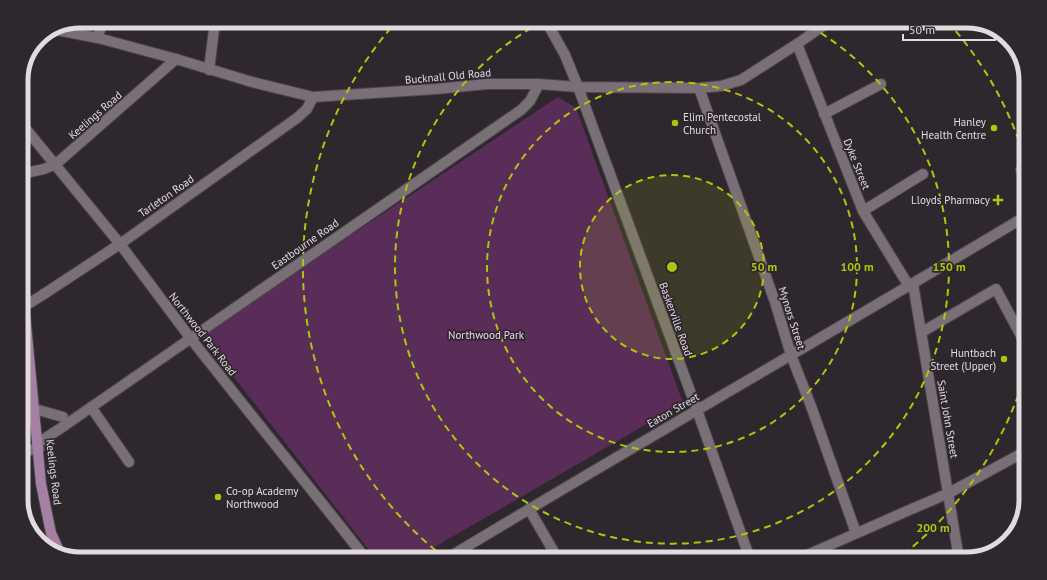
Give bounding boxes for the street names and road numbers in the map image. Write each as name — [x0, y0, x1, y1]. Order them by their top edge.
street label: Bucknall Old Road — [404, 65, 492, 87]
street label: Keelings Road — [65, 88, 125, 142]
street label: Dyke Street — [840, 136, 874, 192]
street label: Tarleton Road — [135, 172, 197, 220]
street label: Eastbourne Road — [269, 216, 341, 272]
street label: Baskerville Road — [656, 280, 696, 358]
street label: Mynors Street — [775, 285, 809, 351]
street label: Northwood Park Road — [166, 290, 240, 378]
street label: Saint John Street — [934, 379, 962, 459]
street label: Eaton Street — [644, 389, 702, 431]
street label: Keelings Road — [43, 438, 65, 506]

